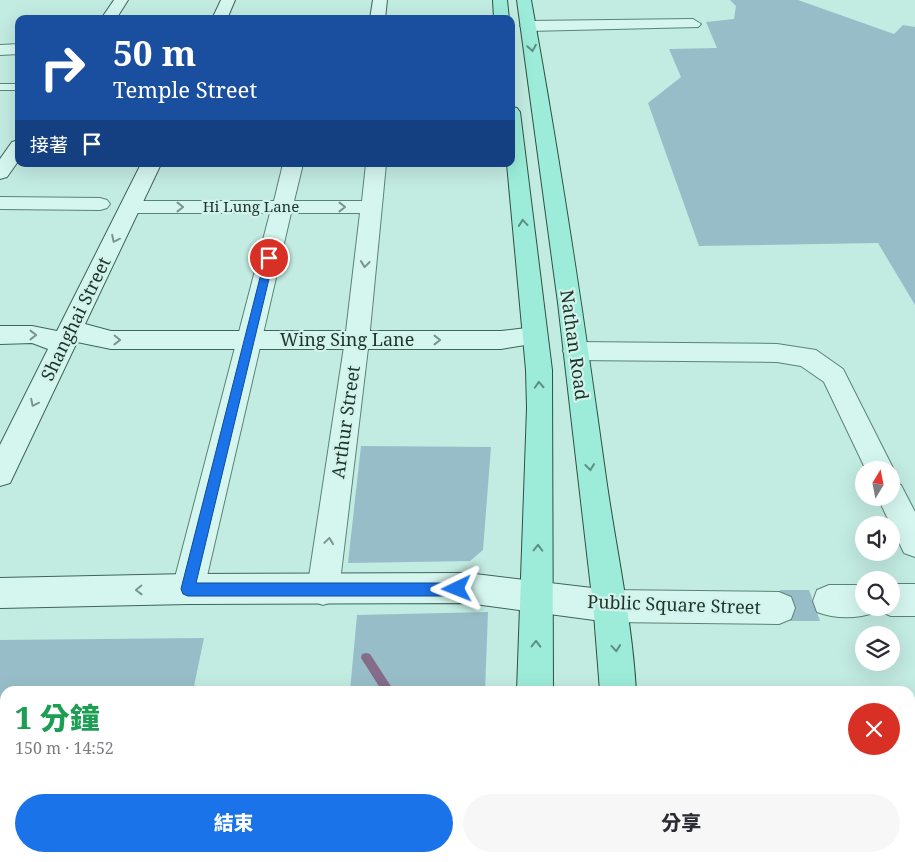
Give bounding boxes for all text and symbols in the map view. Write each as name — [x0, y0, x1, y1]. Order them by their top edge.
text: 50 m — [113, 29, 196, 76]
icon: right — [30, 35, 95, 100]
one-way arrow — [526, 44, 536, 52]
text: Temple Street — [113, 74, 257, 104]
icon: arrive — [78, 130, 106, 158]
text: 接著 — [30, 132, 68, 158]
street label: Hi Lung Lane — [203, 196, 299, 216]
one-way arrow — [176, 202, 184, 212]
one-way arrow — [338, 202, 346, 212]
one-way arrow — [518, 219, 529, 227]
one-way arrow — [111, 234, 121, 243]
pin — [248, 237, 290, 279]
icon: arrive — [255, 244, 283, 272]
street label: Shanghai Street — [35, 253, 115, 384]
one-way arrow — [360, 261, 371, 269]
street label: Nathan Road — [555, 288, 595, 402]
street label: Wing Sing Lane — [280, 327, 414, 351]
one-way arrow — [29, 330, 37, 340]
one-way arrow — [114, 335, 122, 345]
one-way arrow — [434, 335, 442, 345]
street label: Arthur Street — [325, 364, 365, 480]
one-way arrow — [534, 381, 545, 389]
one-way arrow — [30, 398, 41, 407]
north arrow — [855, 461, 900, 506]
map controls — [855, 461, 900, 671]
one-way arrow — [584, 463, 595, 471]
button: sound — [855, 516, 900, 561]
one-way arrow — [324, 537, 334, 546]
one-way arrow — [533, 543, 543, 551]
position arrow — [430, 562, 482, 614]
button: search — [855, 571, 900, 616]
one-way arrow — [135, 585, 143, 596]
street label: Public Square Street — [587, 589, 761, 619]
button: layers — [855, 626, 900, 671]
one-way arrow — [531, 640, 541, 648]
one-way arrow — [610, 645, 621, 653]
text: 1 分鐘 — [15, 697, 100, 738]
button: close — [848, 703, 900, 755]
text: 150 m · 14:52 — [15, 737, 114, 759]
button: 結束 — [15, 794, 453, 852]
button: 分享 — [463, 794, 900, 852]

